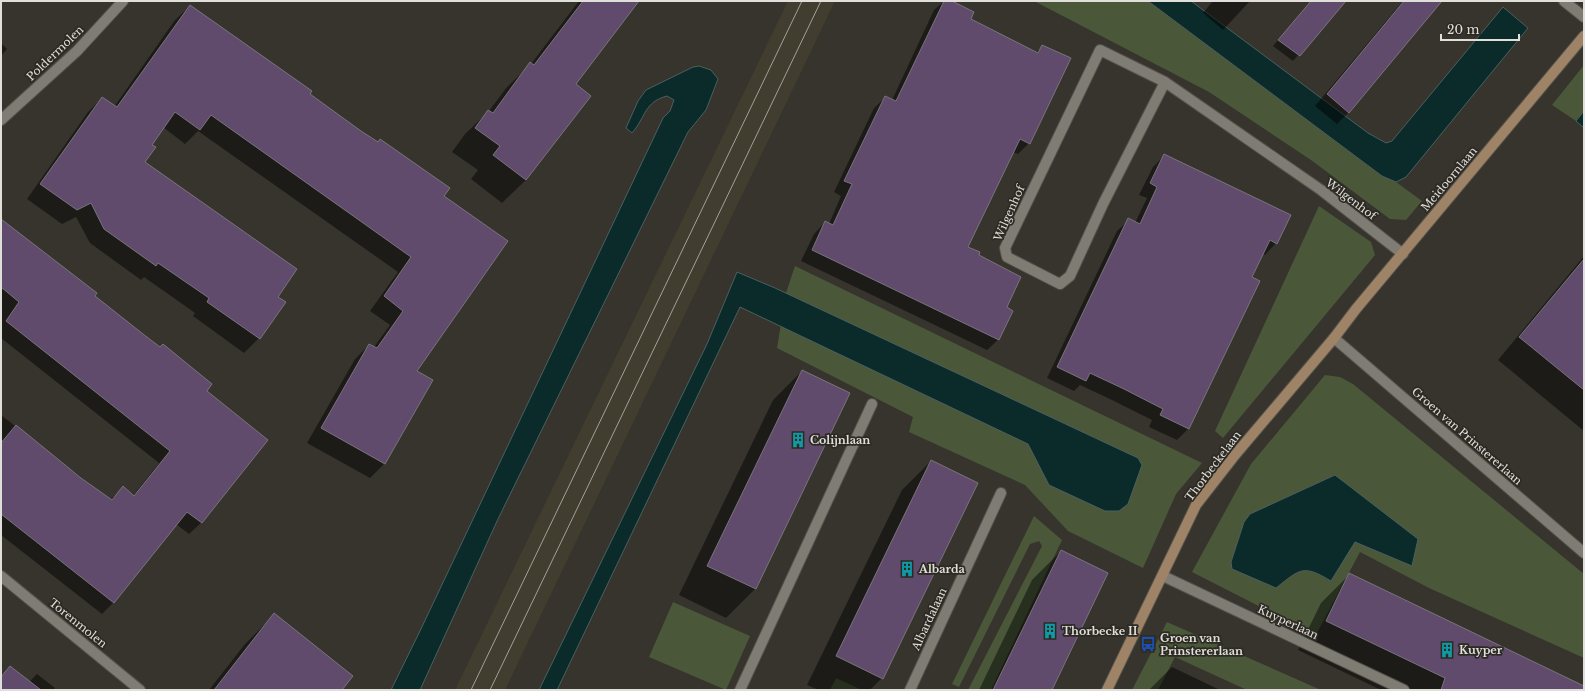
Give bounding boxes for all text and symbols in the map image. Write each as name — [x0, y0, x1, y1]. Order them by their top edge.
scale bar — [1441, 16, 1519, 42]
street label: Poldermolen — [24, 22, 87, 84]
text: 20 m — [1447, 22, 1479, 37]
street label: Meidoornlaan — [1418, 144, 1480, 214]
street label: Wilgenhof — [1322, 175, 1380, 223]
street label: Wilgenhof — [990, 181, 1028, 244]
street label: Groen van Prinstererlaan — [1409, 384, 1525, 488]
street label: Thorbeckelaan — [1182, 428, 1244, 504]
building icon: Colijnlaan — [789, 431, 807, 449]
place label: Colijnlaan — [810, 433, 870, 447]
building icon: Albarda — [898, 560, 916, 578]
place label: Albarda — [918, 562, 966, 576]
street label: Albardalaan — [908, 585, 950, 653]
street label: Torenmolen — [46, 595, 110, 651]
street label: Kuyperlaan — [1255, 602, 1321, 642]
building icon: Thorbecke II — [1041, 622, 1059, 640]
place label: Thorbecke II — [1062, 624, 1138, 638]
place label: Groen van Prinstererlaan — [1160, 631, 1243, 658]
bus stop icon: Groen van Prinstererlaan — [1139, 635, 1157, 653]
building icon: Kuyper — [1438, 641, 1456, 659]
place label: Kuyper — [1459, 643, 1503, 657]

